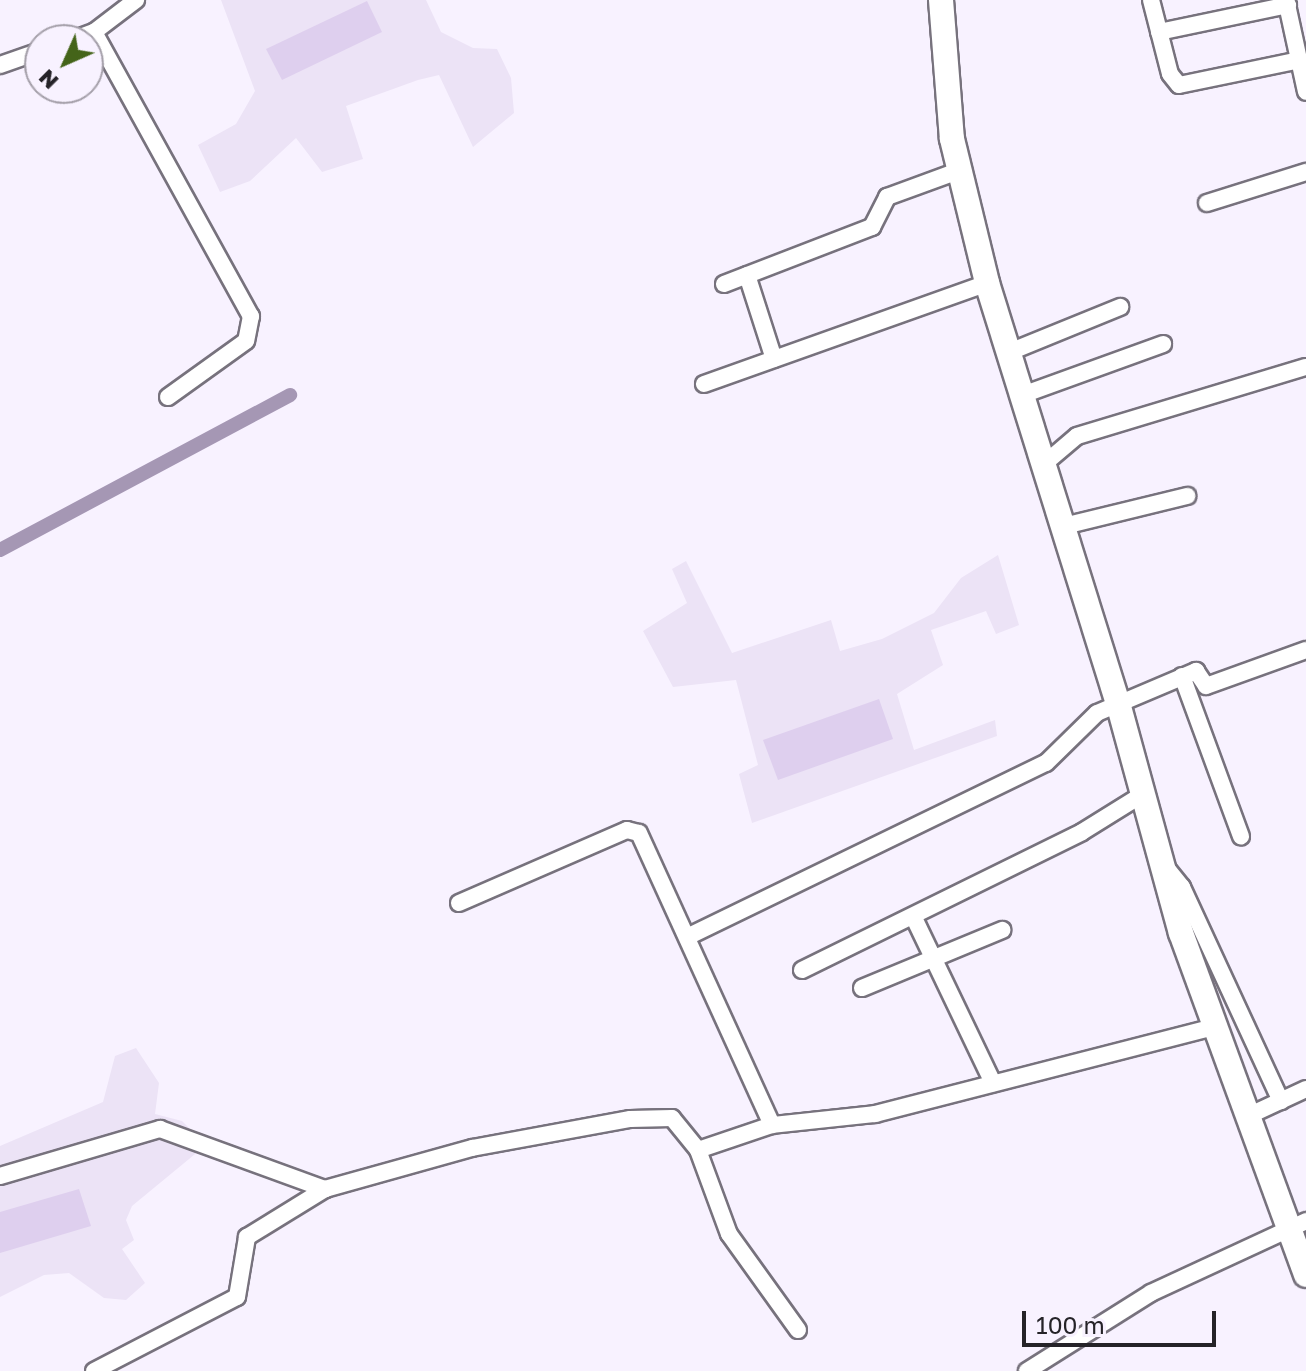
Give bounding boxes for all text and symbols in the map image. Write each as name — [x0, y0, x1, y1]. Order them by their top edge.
north arrow — [24, 24, 104, 104]
text: N — [33, 64, 64, 95]
scale bar — [1026, 1295, 1220, 1345]
text: 100 m — [1036, 1310, 1105, 1339]

